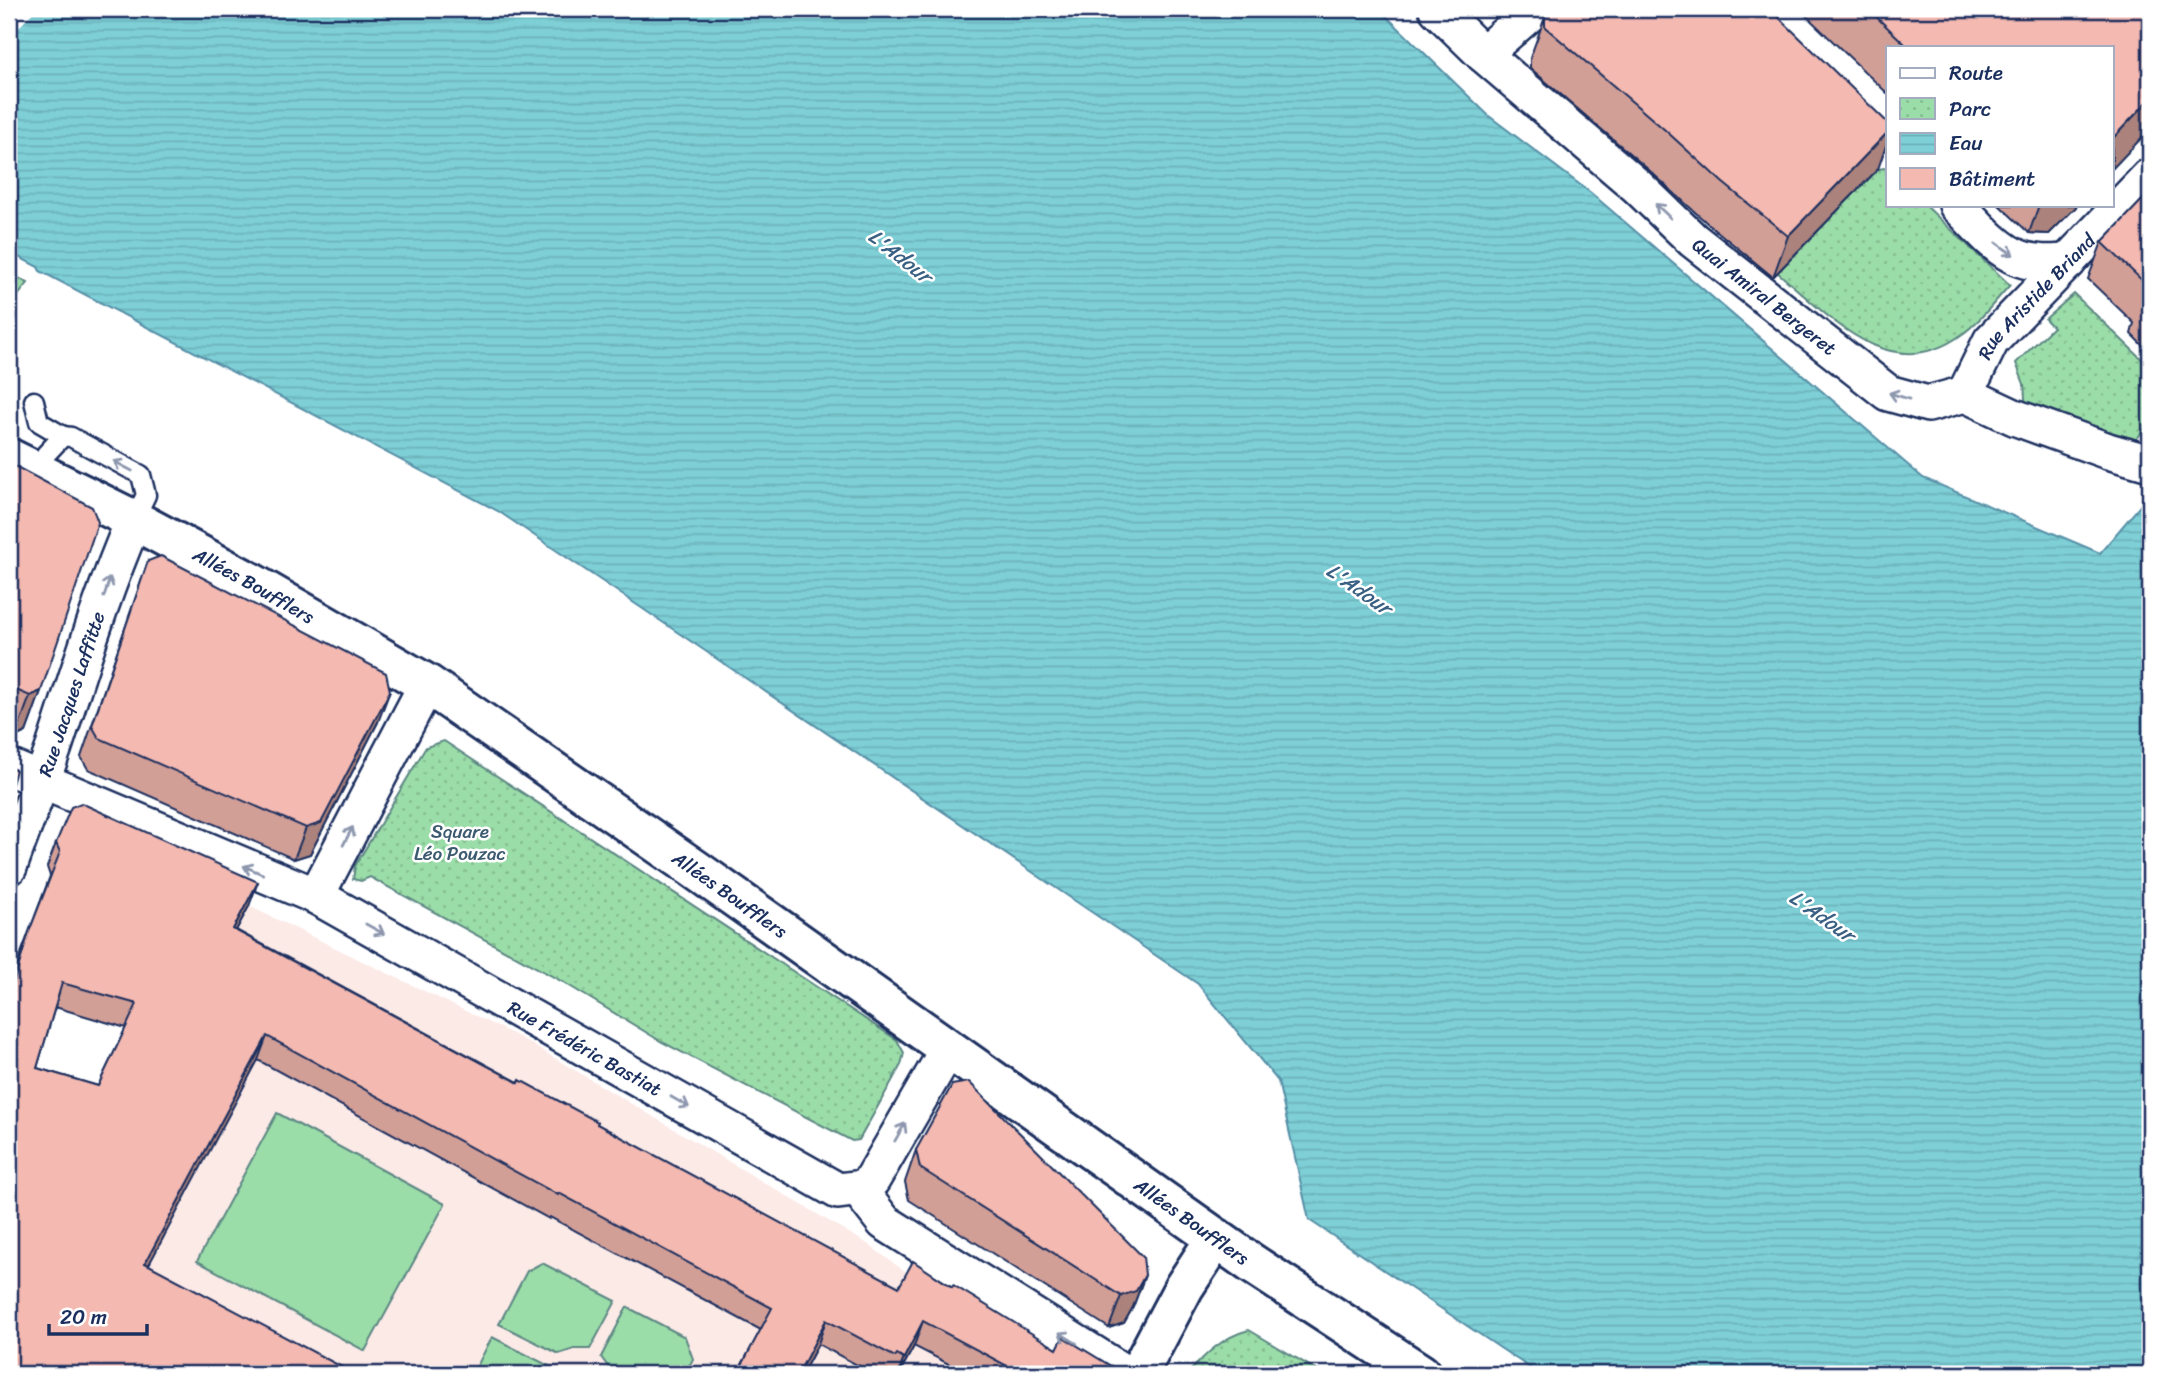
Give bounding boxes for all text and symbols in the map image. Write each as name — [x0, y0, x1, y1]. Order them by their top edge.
legend — [1886, 46, 2114, 206]
text: Route — [1949, 54, 2003, 92]
text: Parc — [1949, 90, 1991, 128]
text: Eau — [1949, 124, 1983, 162]
text: Bâtiment — [1949, 160, 2035, 198]
one-way arrow — [1655, 202, 1672, 219]
water label: L'Adour — [860, 219, 944, 296]
street label: Rue Aristide Briand — [1968, 224, 2105, 365]
street label: Quai Amiral Bergeret — [1685, 229, 1844, 364]
one-way arrow — [1995, 242, 2014, 256]
one-way arrow — [1888, 388, 1910, 401]
one-way arrow — [113, 458, 134, 472]
street label: Allées Boufflers — [186, 537, 321, 633]
water label: L'Adour — [1318, 553, 1403, 628]
one-way arrow — [102, 577, 114, 599]
street label: Rue Jacques Laffitte — [28, 607, 114, 781]
park label: Square Léo Pouzac — [414, 815, 506, 870]
one-way arrow — [342, 826, 355, 847]
street label: Allées Boufflers — [664, 841, 795, 947]
one-way arrow — [242, 863, 264, 876]
water label: L'Adour — [1781, 880, 1866, 955]
one-way arrow — [365, 922, 385, 936]
street label: Rue Frédéric Bastiat — [502, 991, 668, 1105]
one-way arrow — [669, 1096, 690, 1109]
one-way arrow — [893, 1122, 907, 1142]
street label: Allées Boufflers — [1126, 1168, 1257, 1274]
scale bar — [49, 1292, 147, 1336]
text: 20 m — [60, 1298, 107, 1336]
one-way arrow — [1059, 1330, 1078, 1345]

